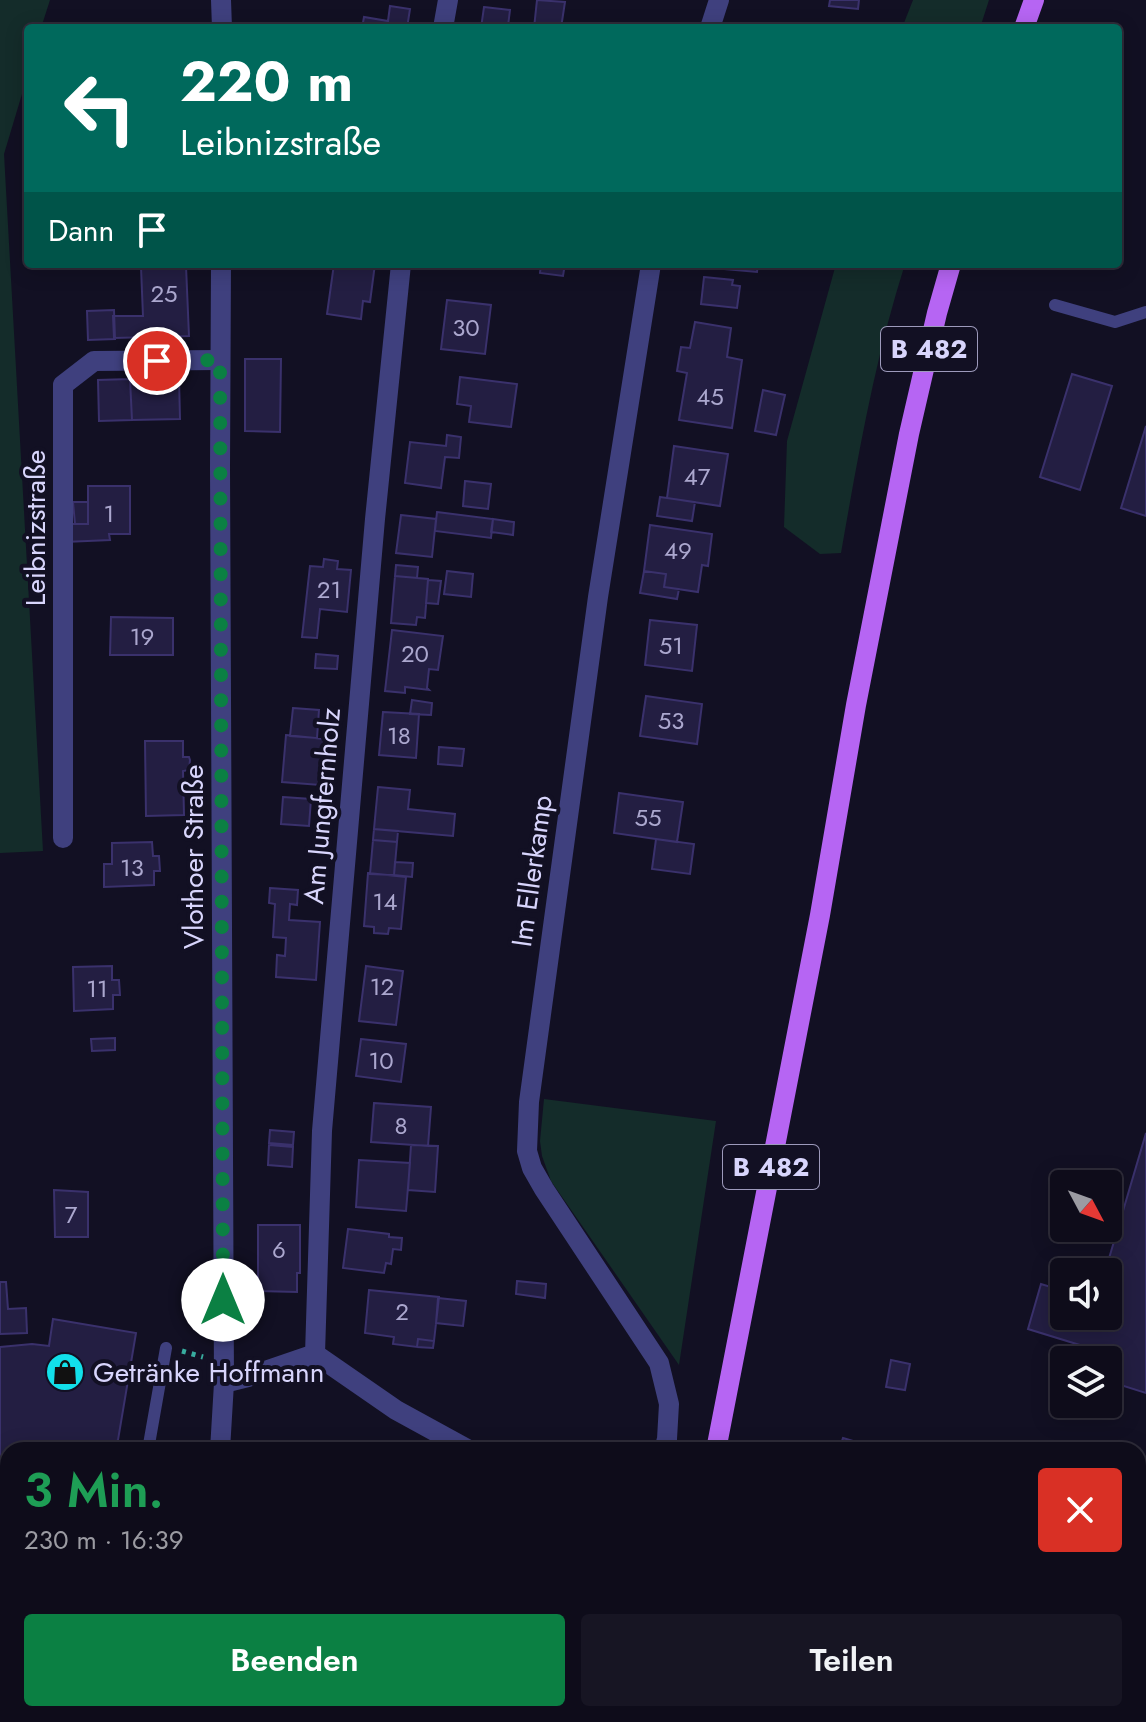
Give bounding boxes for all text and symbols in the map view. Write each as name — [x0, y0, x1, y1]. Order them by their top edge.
text: 220 m — [180, 41, 353, 122]
icon: left — [48, 56, 152, 160]
text: Leibnizstraße — [180, 116, 381, 168]
icon: arrive — [130, 208, 174, 252]
text: Dann — [48, 209, 114, 252]
house number: 25 — [150, 276, 178, 311]
house number: 30 — [452, 310, 480, 345]
pin — [123, 327, 191, 395]
road number: B 482 — [881, 327, 977, 371]
icon: arrive — [135, 339, 179, 383]
house number: 45 — [696, 379, 724, 414]
street label: Leibnizstraße — [15, 450, 56, 606]
house number: 47 — [684, 459, 711, 494]
house number: 1 — [104, 496, 114, 531]
house number: 49 — [664, 533, 692, 568]
house number: 21 — [317, 572, 341, 607]
house number: 19 — [130, 619, 154, 654]
house number: 51 — [659, 628, 683, 663]
house number: 20 — [401, 636, 429, 671]
house number: 53 — [658, 703, 684, 738]
street label: Am Jungfernholz — [293, 706, 351, 906]
house number: 18 — [387, 718, 411, 753]
street label: Vlothoer Straße — [173, 765, 214, 949]
street label: Im Ellerkamp — [501, 792, 563, 950]
house number: 55 — [634, 800, 662, 835]
house number: 13 — [120, 850, 144, 885]
house number: 14 — [373, 884, 397, 919]
house number: 12 — [370, 969, 394, 1004]
house number: 11 — [86, 971, 108, 1006]
house number: 10 — [368, 1043, 394, 1078]
house number: 8 — [394, 1108, 408, 1143]
road number: B 482 — [723, 1145, 819, 1189]
north arrow — [1050, 1170, 1122, 1242]
map controls — [1050, 1170, 1122, 1418]
house number: 7 — [65, 1197, 78, 1232]
house number: 6 — [272, 1232, 286, 1267]
position arrow — [181, 1258, 265, 1342]
button: sound — [1050, 1258, 1122, 1330]
house number: 2 — [395, 1294, 409, 1329]
button: layers — [1050, 1346, 1122, 1418]
shop icon: Getränke Hoffmann — [44, 1351, 86, 1393]
place label: Getränke Hoffmann — [93, 1352, 324, 1393]
text: 3 Min. — [24, 1456, 164, 1525]
button: close — [1038, 1468, 1122, 1552]
text: 230 m · 16:39 — [24, 1521, 184, 1559]
button: Beenden — [24, 1614, 565, 1706]
button: Teilen — [581, 1614, 1122, 1706]

